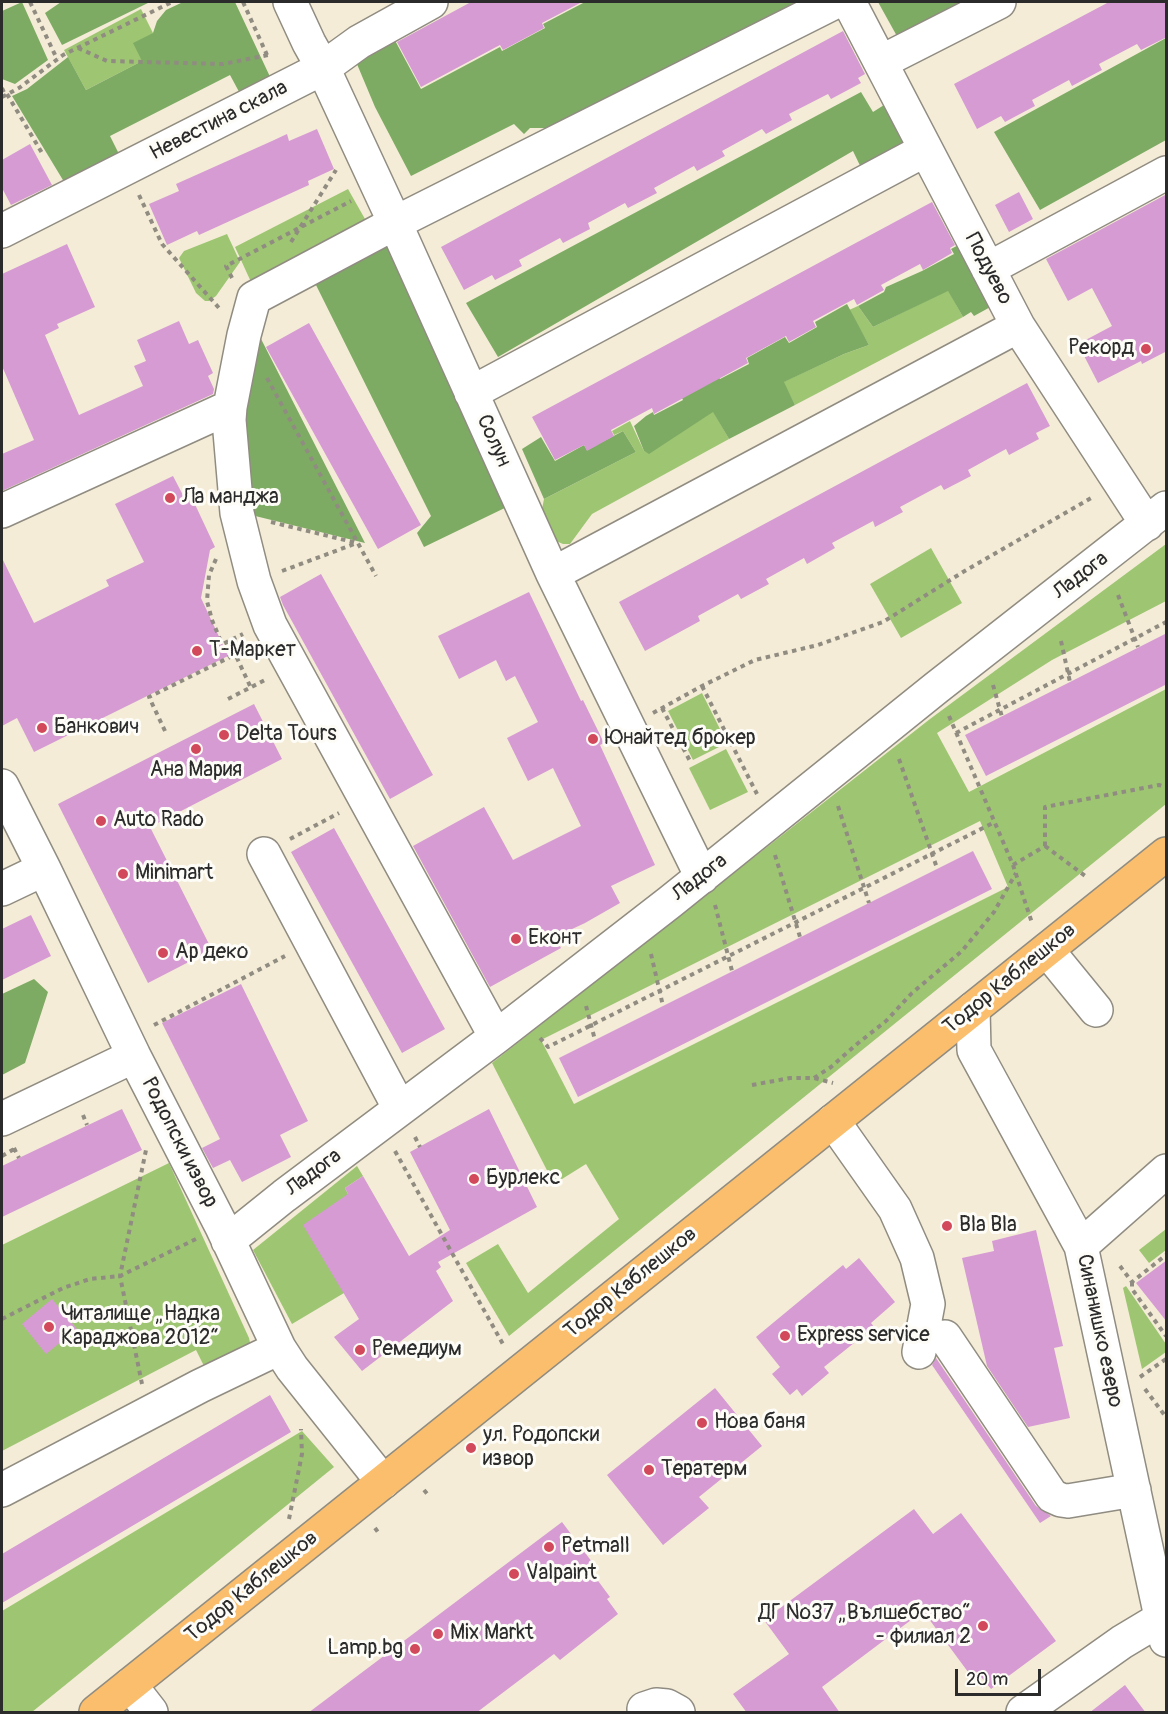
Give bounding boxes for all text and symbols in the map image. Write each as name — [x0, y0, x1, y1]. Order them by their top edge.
street label: Невестина скала — [146, 75, 292, 167]
street label: Подуево — [959, 229, 1017, 309]
place label: Рекорд — [1069, 336, 1134, 362]
marker: Рекорд — [1139, 342, 1153, 356]
street label: Солун — [470, 411, 516, 471]
place label: Ла манджа — [182, 485, 279, 511]
marker: Ла манджа — [163, 491, 177, 505]
street label: Ладога — [1048, 547, 1114, 605]
place label: Т-Маркет — [209, 638, 296, 664]
marker: Т-Маркет — [190, 644, 204, 658]
place label: Банкович — [54, 715, 139, 741]
marker: Банкович — [35, 721, 49, 735]
place label: Delta Tours — [236, 722, 337, 748]
place label: Юнайтед брокер — [605, 726, 756, 752]
marker: Delta Tours — [217, 728, 231, 742]
marker: Юнайтед брокер — [586, 732, 600, 746]
marker: Ана Мария — [189, 742, 203, 756]
place label: Ана Мария — [150, 758, 242, 784]
place label: Auto Rado — [113, 808, 204, 834]
marker: Auto Rado — [94, 814, 108, 828]
street label: Ладога — [667, 849, 733, 907]
place label: Minimart — [135, 861, 213, 887]
marker: Minimart — [116, 867, 130, 881]
street label: Тодор Каблешков — [939, 918, 1081, 1040]
place label: Еконт — [528, 926, 582, 952]
marker: Еконт — [509, 932, 523, 946]
place label: Ар деко — [175, 940, 248, 966]
marker: Ар деко — [156, 946, 170, 960]
street label: Родопски извор — [135, 1074, 223, 1212]
street label: Ладога — [281, 1144, 347, 1202]
place label: Бурлекс — [486, 1166, 560, 1192]
marker: Бурлекс — [467, 1172, 481, 1186]
place label: Bla Bla — [959, 1213, 1017, 1239]
marker: Bla Bla — [940, 1219, 954, 1233]
street label: Тодор Каблешков — [560, 1222, 702, 1344]
street label: Синанишко езеро — [1070, 1252, 1128, 1410]
place label: Читалище „Надка Караджова 2012“ — [61, 1302, 220, 1352]
marker: Читалище „Надка Караджова 2012“ — [42, 1320, 56, 1334]
place label: Express service — [797, 1323, 929, 1349]
marker: Express service — [778, 1329, 792, 1343]
place label: Ремедиум — [372, 1337, 462, 1363]
marker: Ремедиум — [353, 1343, 367, 1357]
place label: Нова баня — [714, 1410, 805, 1436]
marker: Нова баня — [695, 1416, 709, 1430]
place label: ул. Родопски извор — [483, 1423, 599, 1473]
marker: ул. Родопски извор — [464, 1441, 478, 1455]
place label: Тератерм — [661, 1457, 747, 1483]
marker: Тератерм — [642, 1463, 656, 1477]
street label: Тодор Каблешков — [181, 1526, 323, 1648]
place label: Petmall — [561, 1534, 630, 1560]
marker: Petmall — [542, 1540, 556, 1554]
place label: Valpaint — [526, 1561, 597, 1587]
marker: Valpaint — [507, 1567, 521, 1581]
place label: ДГ №37 „Вълшебство“ - филиал 2 — [758, 1601, 971, 1651]
marker: ДГ №37 „Вълшебство“ - филиал 2 — [976, 1619, 990, 1633]
place label: Mix Markt — [450, 1621, 534, 1647]
marker: Mix Markt — [431, 1627, 445, 1641]
place label: Lamp.bg — [327, 1636, 403, 1662]
marker: Lamp.bg — [408, 1642, 422, 1656]
scale bar — [958, 1657, 1044, 1695]
text: 20 m — [966, 1668, 1008, 1691]

